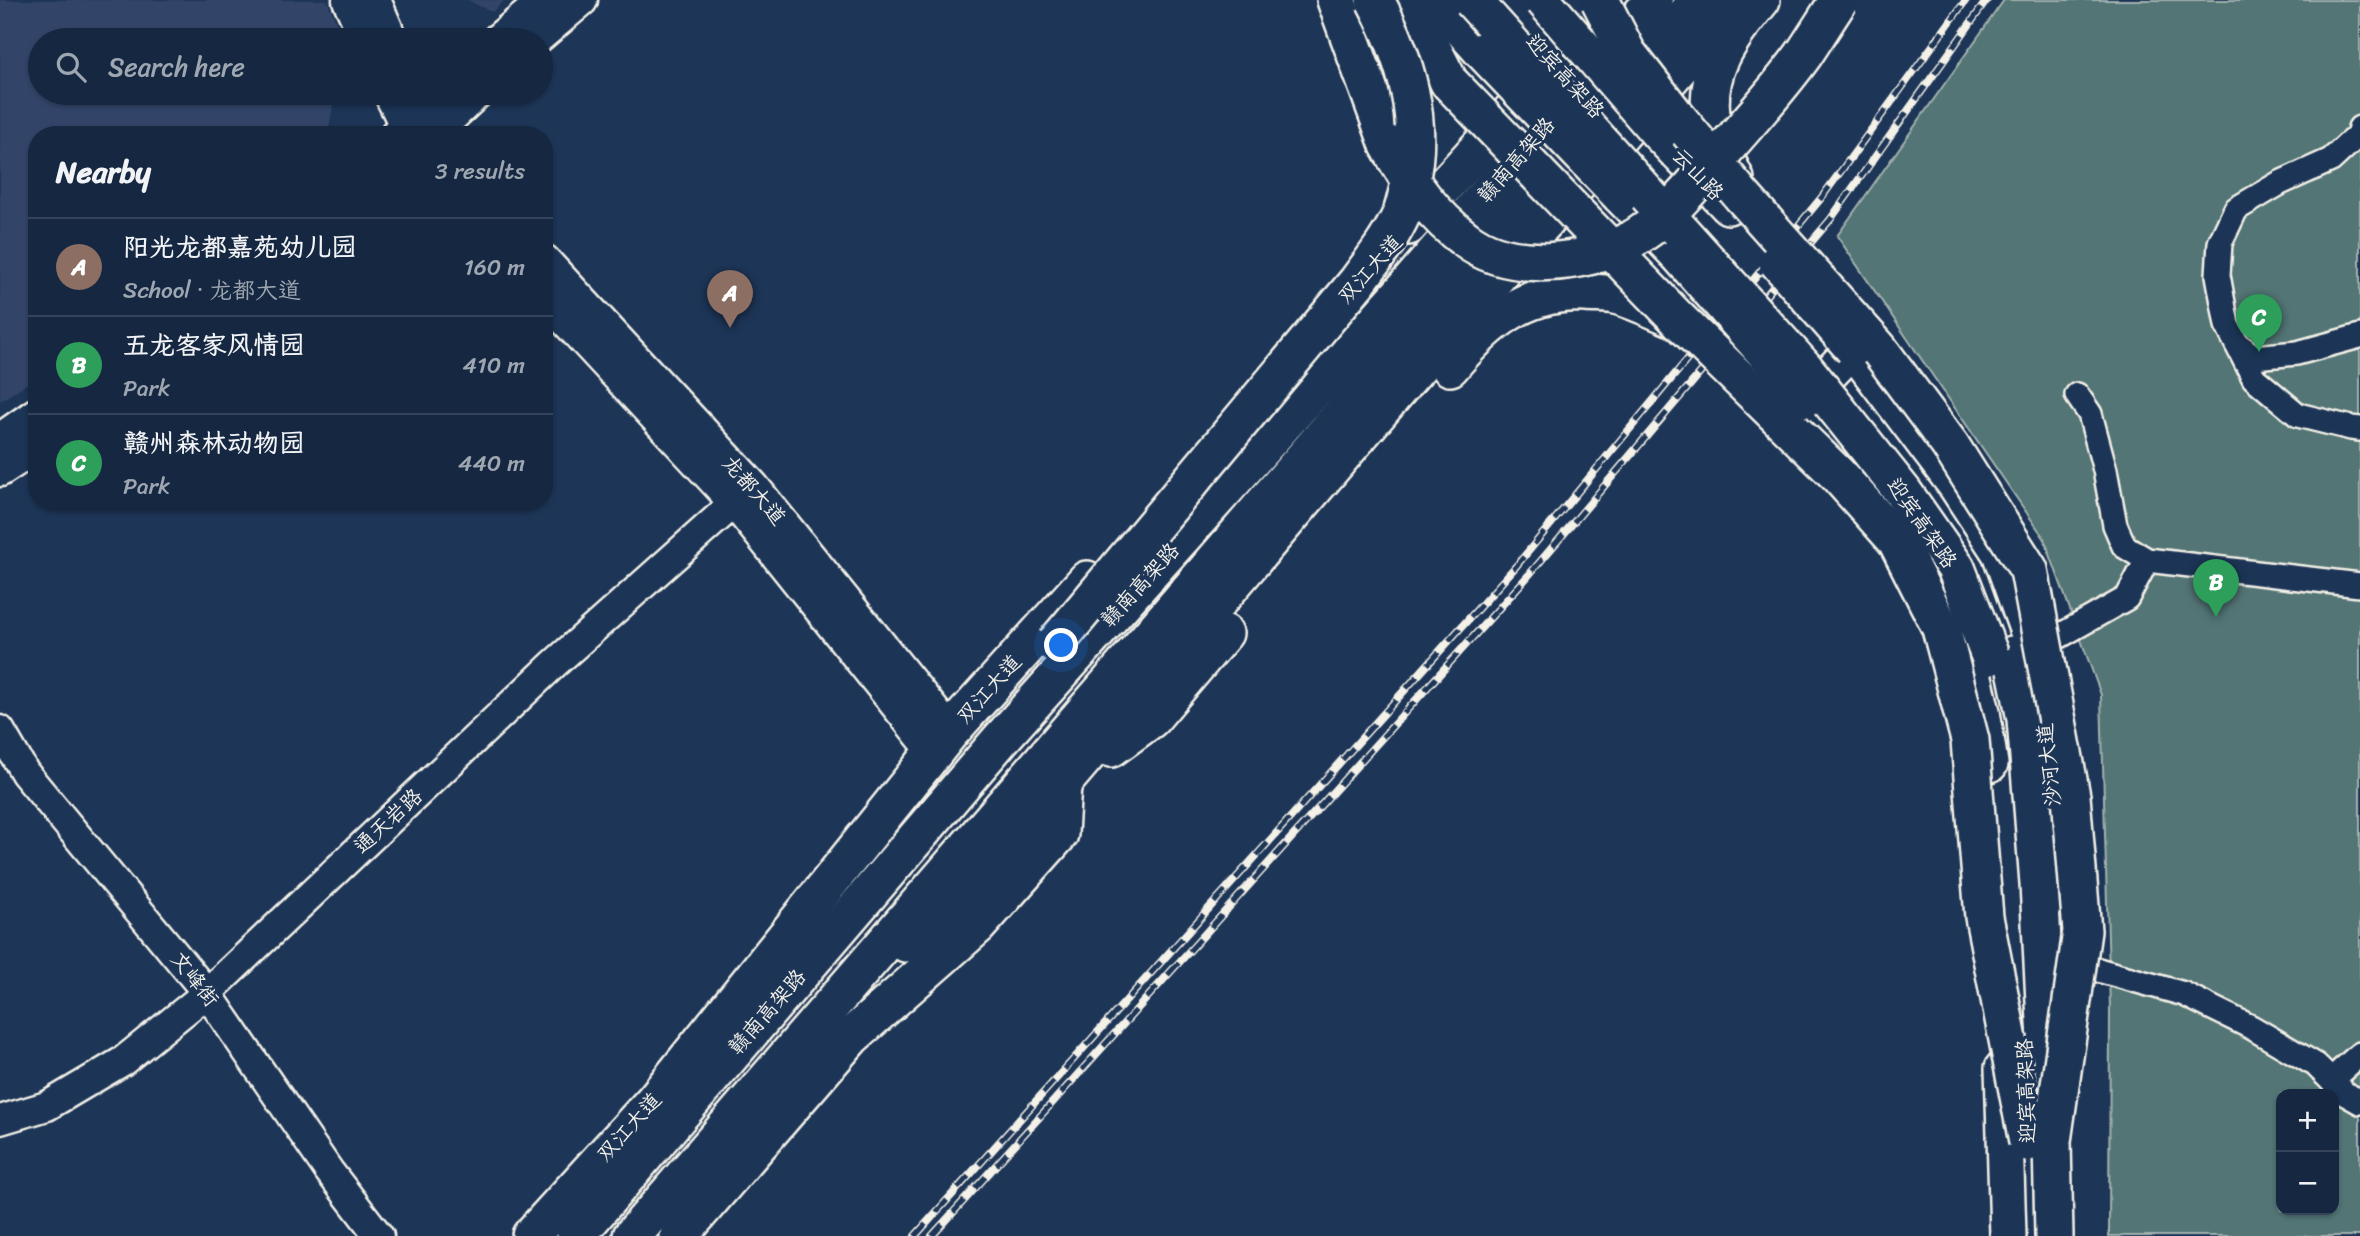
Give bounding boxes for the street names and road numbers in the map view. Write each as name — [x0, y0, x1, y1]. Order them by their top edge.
street label: 迎宾高架路 — [1516, 24, 1614, 128]
street label: 赣南高架路 — [1467, 108, 1565, 212]
street label: 云山路 — [1662, 138, 1734, 210]
street label: 双江大道 — [1328, 225, 1412, 313]
street label: 龙都大道 — [712, 446, 796, 534]
street label: 迎宾高架路 — [1876, 469, 1968, 577]
street label: 赣南高架路 — [1091, 533, 1189, 637]
street label: 双江大道 — [947, 645, 1031, 733]
street label: 沙河大道 — [2026, 721, 2072, 809]
street label: 通天岩路 — [344, 778, 432, 864]
street label: 文峰街 — [161, 942, 229, 1016]
street label: 赣南高架路 — [718, 960, 816, 1064]
street label: 迎宾高架路 — [2005, 1038, 2047, 1144]
street label: 双江大道 — [587, 1083, 671, 1171]

